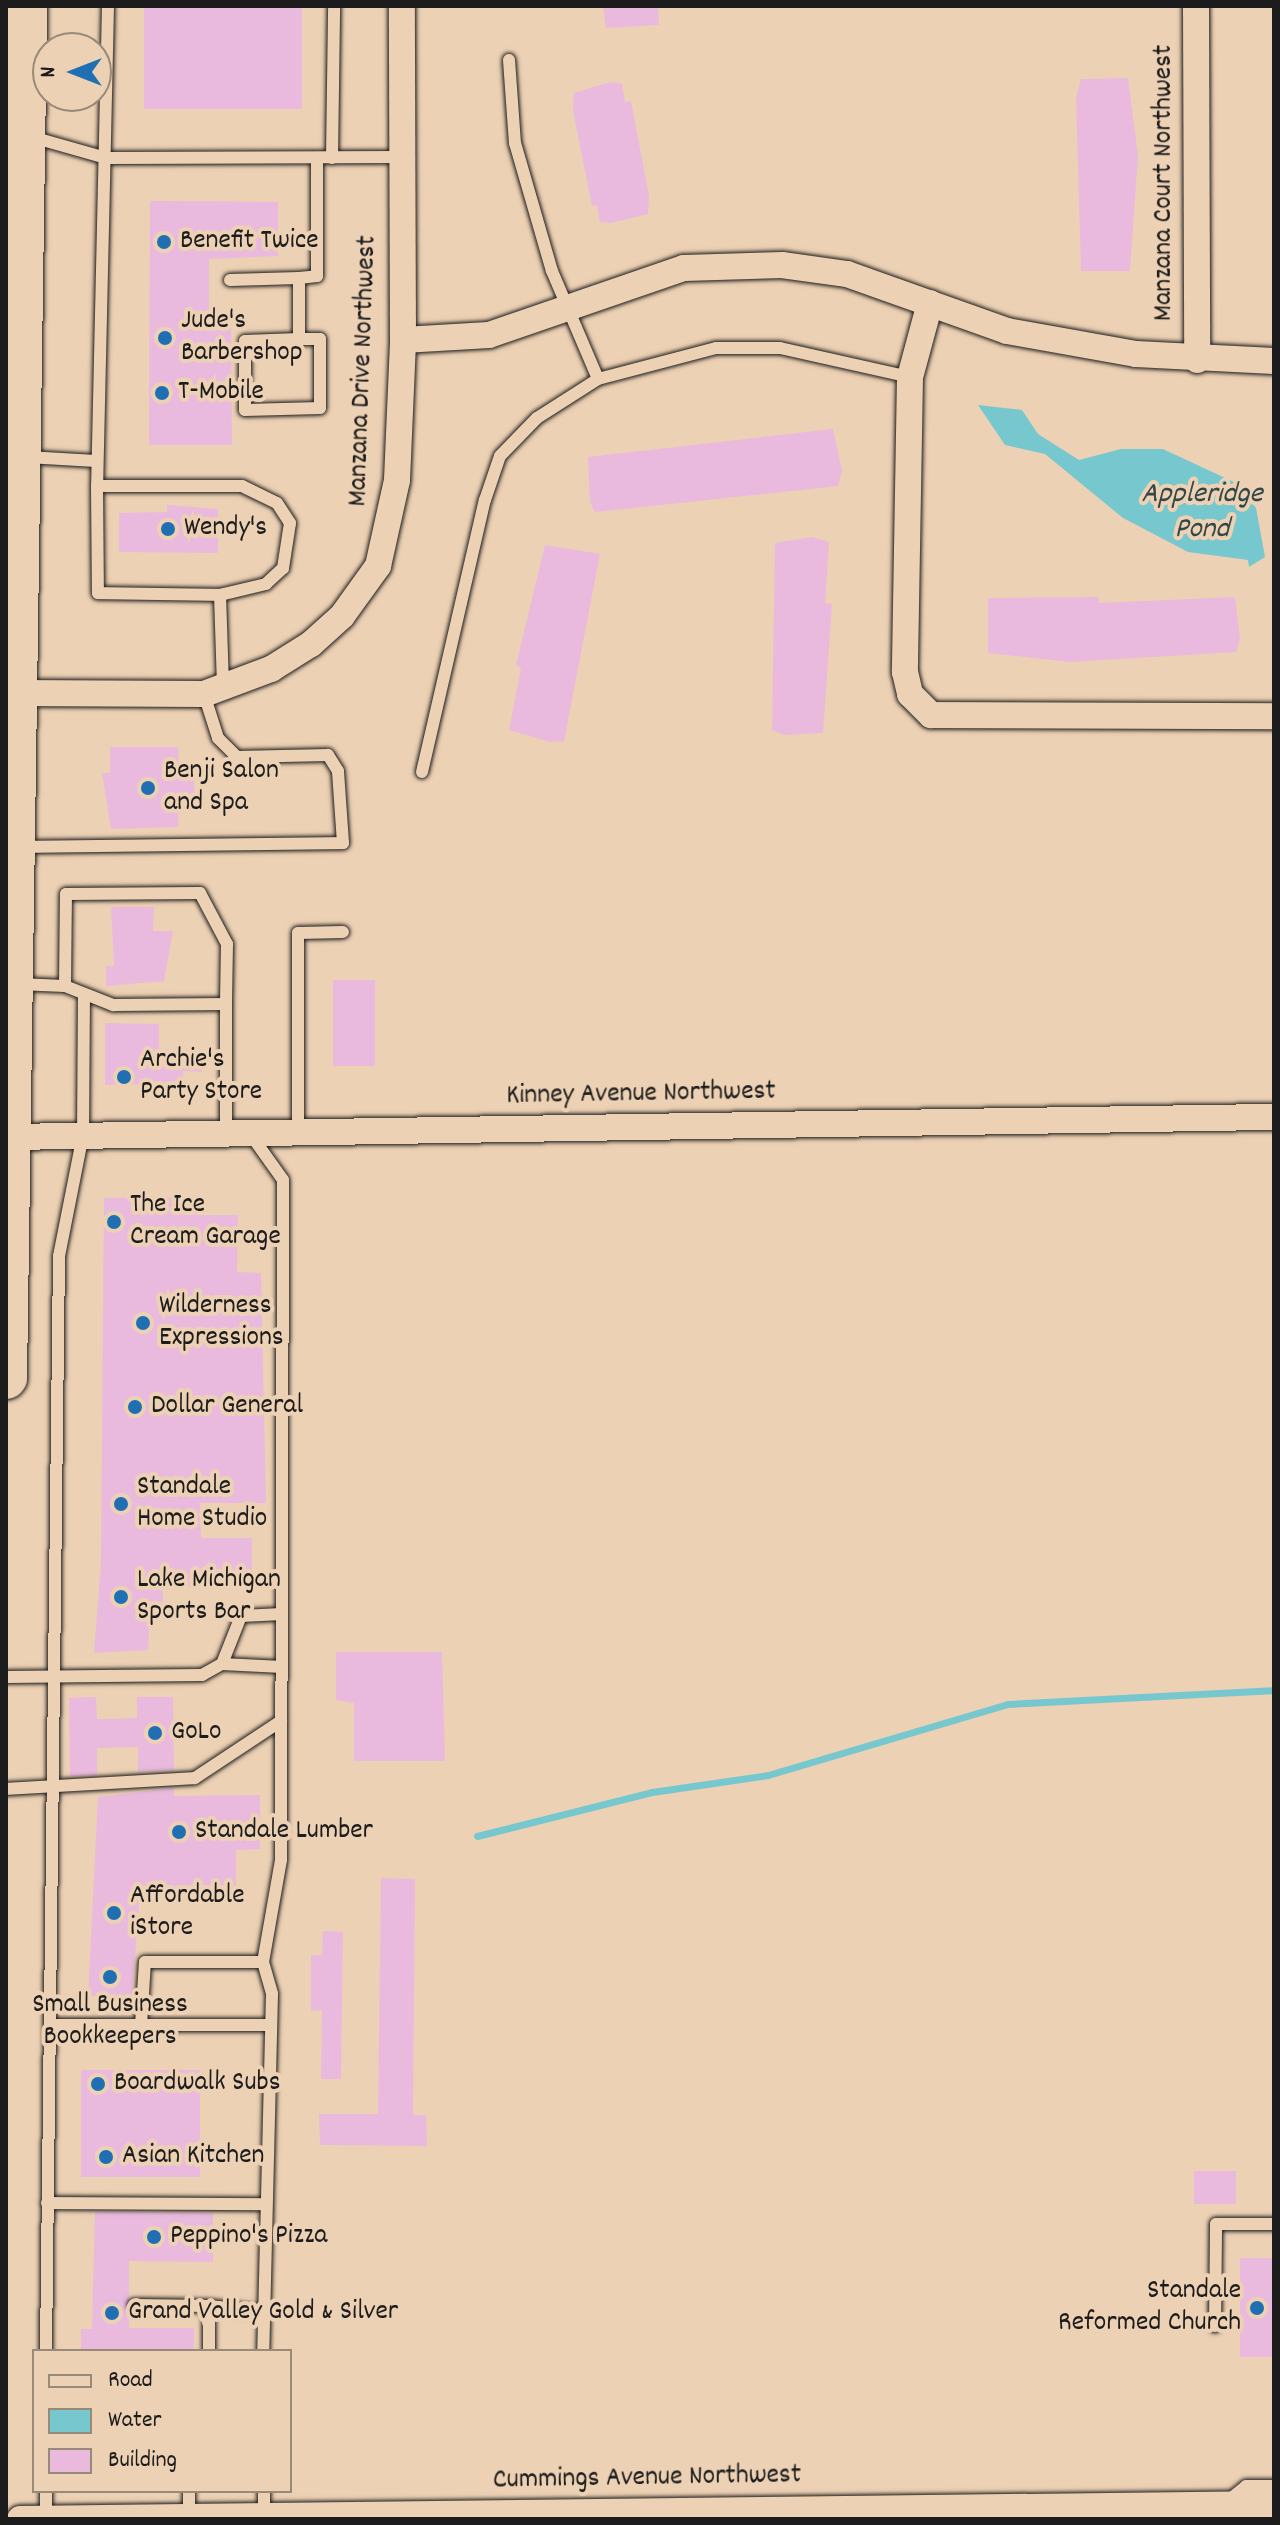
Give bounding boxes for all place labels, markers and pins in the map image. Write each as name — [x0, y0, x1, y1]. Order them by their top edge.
place label: Benefit Twice — [180, 225, 318, 259]
marker: Benefit Twice — [155, 233, 173, 251]
place label: Jude's Barbershop — [181, 305, 303, 371]
marker: Jude's Barbershop — [156, 329, 174, 347]
place label: T-Mobile — [178, 376, 264, 410]
marker: T-Mobile — [153, 384, 171, 402]
place label: Wendy's — [184, 512, 267, 546]
marker: Wendy's — [159, 520, 177, 538]
place label: Benji Salon and Spa — [164, 755, 279, 821]
marker: Benji Salon and Spa — [139, 779, 157, 797]
place label: Archie's Party Store — [140, 1044, 262, 1110]
marker: Archie's Party Store — [115, 1068, 133, 1086]
place label: The Ice Cream Garage — [130, 1189, 281, 1255]
marker: The Ice Cream Garage — [105, 1213, 123, 1231]
place label: Wilderness Expressions — [159, 1290, 284, 1356]
marker: Wilderness Expressions — [134, 1314, 152, 1332]
place label: Dollar General — [151, 1390, 303, 1424]
marker: Dollar General — [126, 1398, 144, 1416]
place label: Standale Home Studio — [137, 1471, 267, 1537]
marker: Standale Home Studio — [112, 1495, 130, 1513]
place label: Lake Michigan Sports Bar — [137, 1564, 281, 1630]
marker: Lake Michigan Sports Bar — [112, 1588, 130, 1606]
place label: GoLo — [171, 1716, 222, 1750]
marker: GoLo — [146, 1724, 164, 1742]
place label: Standale Lumber — [195, 1815, 373, 1849]
marker: Standale Lumber — [170, 1823, 188, 1841]
place label: Affordable iStore — [130, 1880, 244, 1946]
marker: Affordable iStore — [105, 1904, 123, 1922]
marker: Small Business Bookkeepers — [101, 1968, 119, 1986]
place label: Small Business Bookkeepers — [32, 1989, 188, 2055]
place label: Boardwalk Subs — [114, 2067, 280, 2101]
marker: Boardwalk Subs — [89, 2075, 107, 2093]
place label: Asian Kitchen — [122, 2140, 264, 2174]
marker: Asian Kitchen — [97, 2148, 115, 2166]
place label: Peppino's Pizza — [170, 2220, 327, 2254]
marker: Peppino's Pizza — [145, 2228, 163, 2246]
place label: Standale Reformed Church — [1058, 2275, 1241, 2341]
place label: Grand Valley Gold & Silver — [128, 2296, 398, 2330]
marker: Standale Reformed Church — [1248, 2299, 1266, 2317]
marker: Grand Valley Gold & Silver — [103, 2304, 121, 2322]

